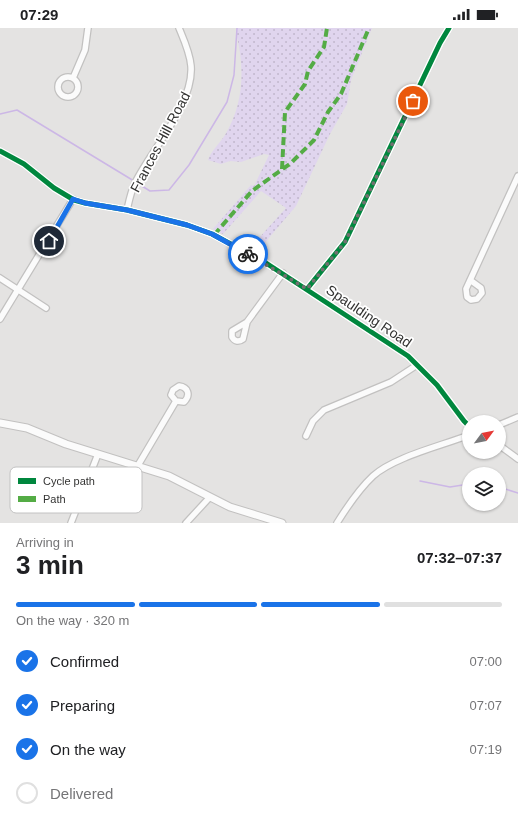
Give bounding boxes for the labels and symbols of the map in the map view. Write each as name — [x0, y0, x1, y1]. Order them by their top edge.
pin — [396, 84, 430, 118]
street label: Frances Hill Road — [127, 89, 193, 195]
pin — [32, 224, 66, 258]
courier — [228, 234, 268, 274]
street label: Spaulding Road — [323, 282, 415, 350]
north arrow — [462, 415, 506, 459]
legend — [10, 467, 142, 513]
text: Cycle path — [43, 475, 95, 487]
text: Path — [43, 493, 66, 505]

